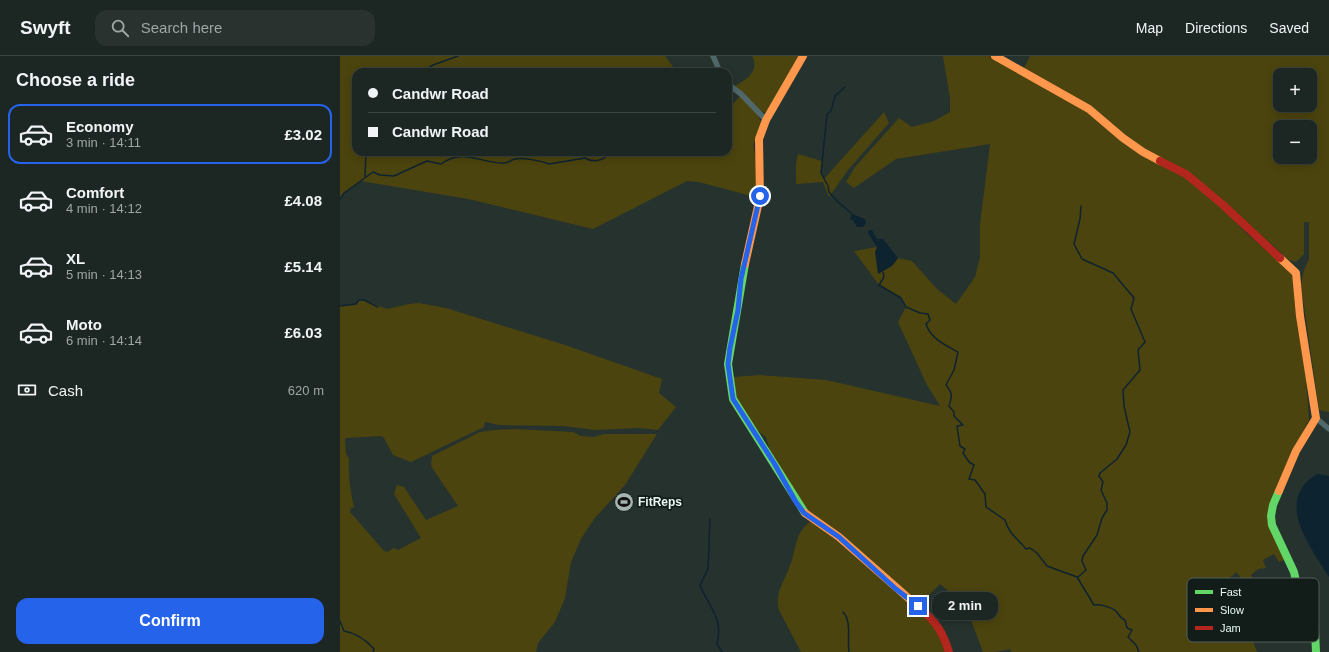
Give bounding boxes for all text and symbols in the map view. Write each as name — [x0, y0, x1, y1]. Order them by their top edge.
search box — [95, 10, 375, 46]
text: Swyft — [20, 17, 71, 38]
icon: search — [109, 17, 131, 39]
text: Search here — [141, 19, 222, 36]
text: Map — [1136, 20, 1163, 36]
text: Directions — [1185, 20, 1247, 36]
text: Saved — [1269, 20, 1309, 36]
map controls — [1273, 68, 1317, 164]
button: + — [1273, 68, 1317, 112]
text: Choose a ride — [16, 70, 135, 90]
text: Candwr Road — [392, 85, 489, 102]
icon: car — [18, 116, 54, 152]
text: Economy — [66, 118, 134, 135]
button: − — [1273, 120, 1317, 164]
text: Candwr Road — [392, 123, 489, 140]
text: £3.02 — [284, 126, 322, 143]
text: 3 min · 14:11 — [66, 135, 141, 150]
icon: car — [18, 182, 54, 218]
text: Comfort — [66, 184, 124, 201]
route start — [751, 187, 769, 205]
text: £4.08 — [284, 192, 322, 209]
text: 4 min · 14:12 — [66, 201, 142, 216]
icon: car — [18, 248, 54, 284]
text: XL — [66, 250, 85, 267]
text: £5.14 — [284, 258, 322, 275]
text: 5 min · 14:13 — [66, 267, 142, 282]
icon: car — [18, 314, 54, 350]
text: Moto — [66, 316, 102, 333]
text: £6.03 — [284, 324, 322, 341]
text: 6 min · 14:14 — [66, 333, 142, 348]
icon: cash — [16, 379, 38, 401]
text: Cash — [48, 382, 83, 399]
text: 620 m — [288, 383, 324, 398]
sports icon: FitReps — [613, 491, 635, 513]
place label: FitReps — [638, 495, 682, 509]
legend — [1187, 578, 1319, 642]
text: Fast — [1220, 586, 1241, 598]
callout: 2 min — [932, 592, 998, 620]
route end — [909, 597, 927, 615]
button: Confirm — [16, 598, 324, 644]
text: 2 min — [948, 598, 982, 613]
text: Slow — [1220, 604, 1244, 616]
text: Jam — [1220, 622, 1241, 634]

